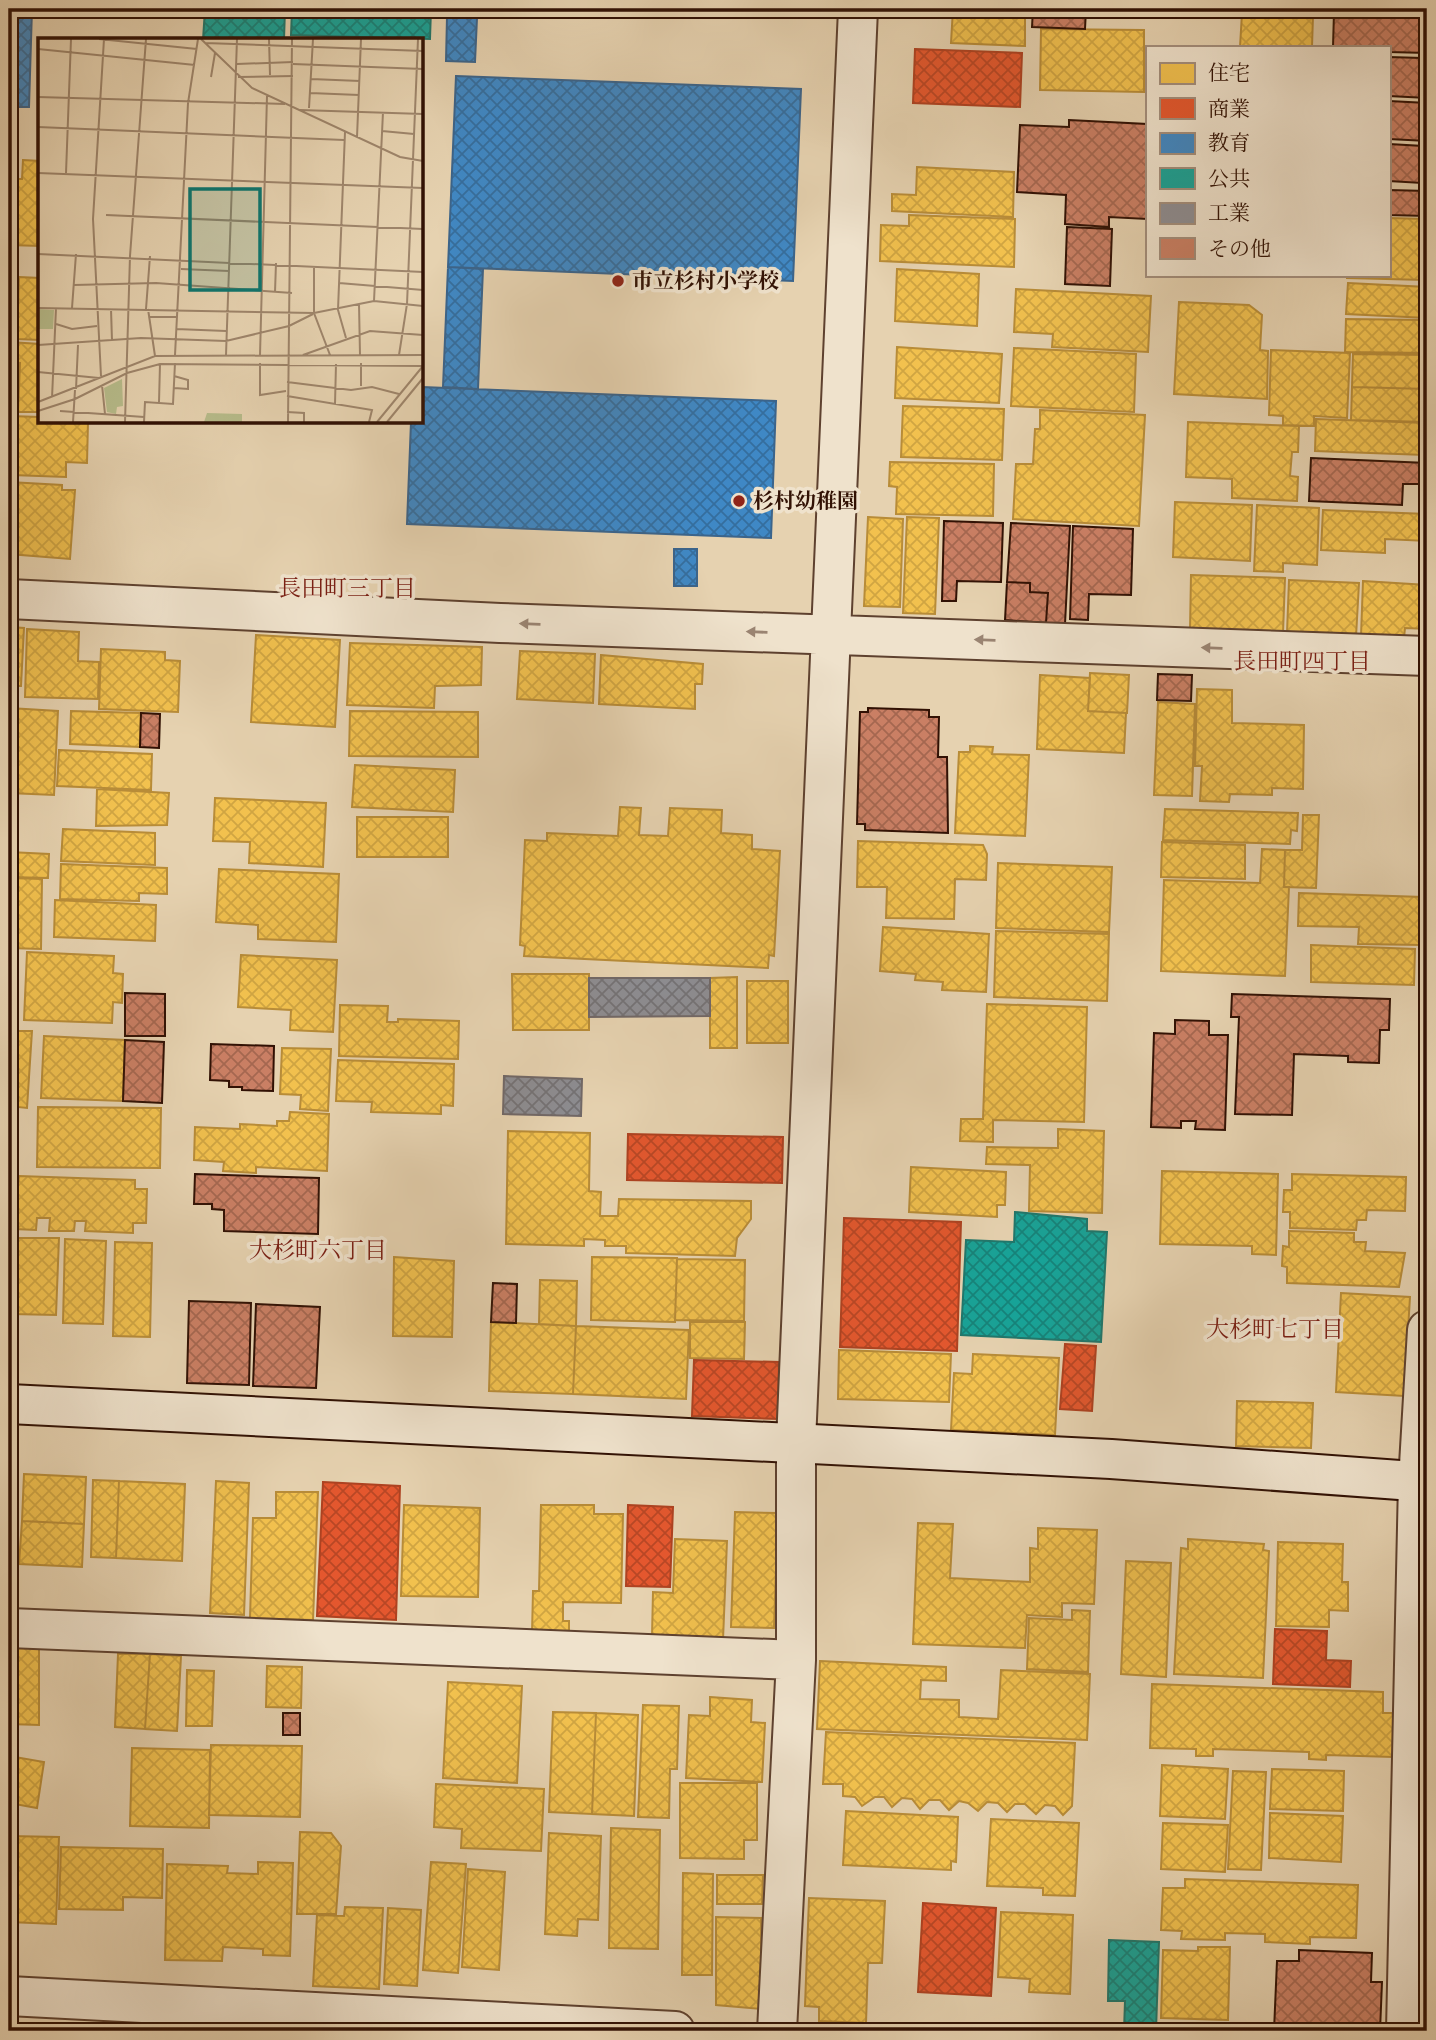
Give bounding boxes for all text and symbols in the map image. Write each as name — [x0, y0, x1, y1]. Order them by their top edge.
inset map — [38, 38, 424, 424]
legend — [1146, 46, 1390, 276]
text: 住宅 — [1208, 57, 1250, 88]
text: 商業 — [1208, 93, 1250, 124]
text: 教育 — [1208, 127, 1250, 158]
text: 公共 — [1208, 163, 1250, 194]
text: 工業 — [1208, 197, 1250, 228]
text: その他 — [1208, 233, 1271, 264]
place label: 市立杉村小学校 — [632, 265, 779, 296]
marker: 市立杉村小学校 — [610, 273, 626, 289]
place label: 杉村幼稚園 — [753, 485, 858, 516]
marker: 杉村幼稚園 — [731, 493, 747, 509]
district label: 長田町三丁目 — [278, 571, 416, 604]
one-way arrow — [519, 619, 541, 630]
one-way arrow — [746, 627, 768, 638]
one-way arrow — [974, 634, 996, 646]
one-way arrow — [1201, 642, 1223, 653]
district label: 長田町四丁目 — [1233, 644, 1371, 677]
district label: 大杉町六丁目 — [249, 1233, 387, 1266]
district label: 大杉町七丁目 — [1206, 1312, 1344, 1345]

